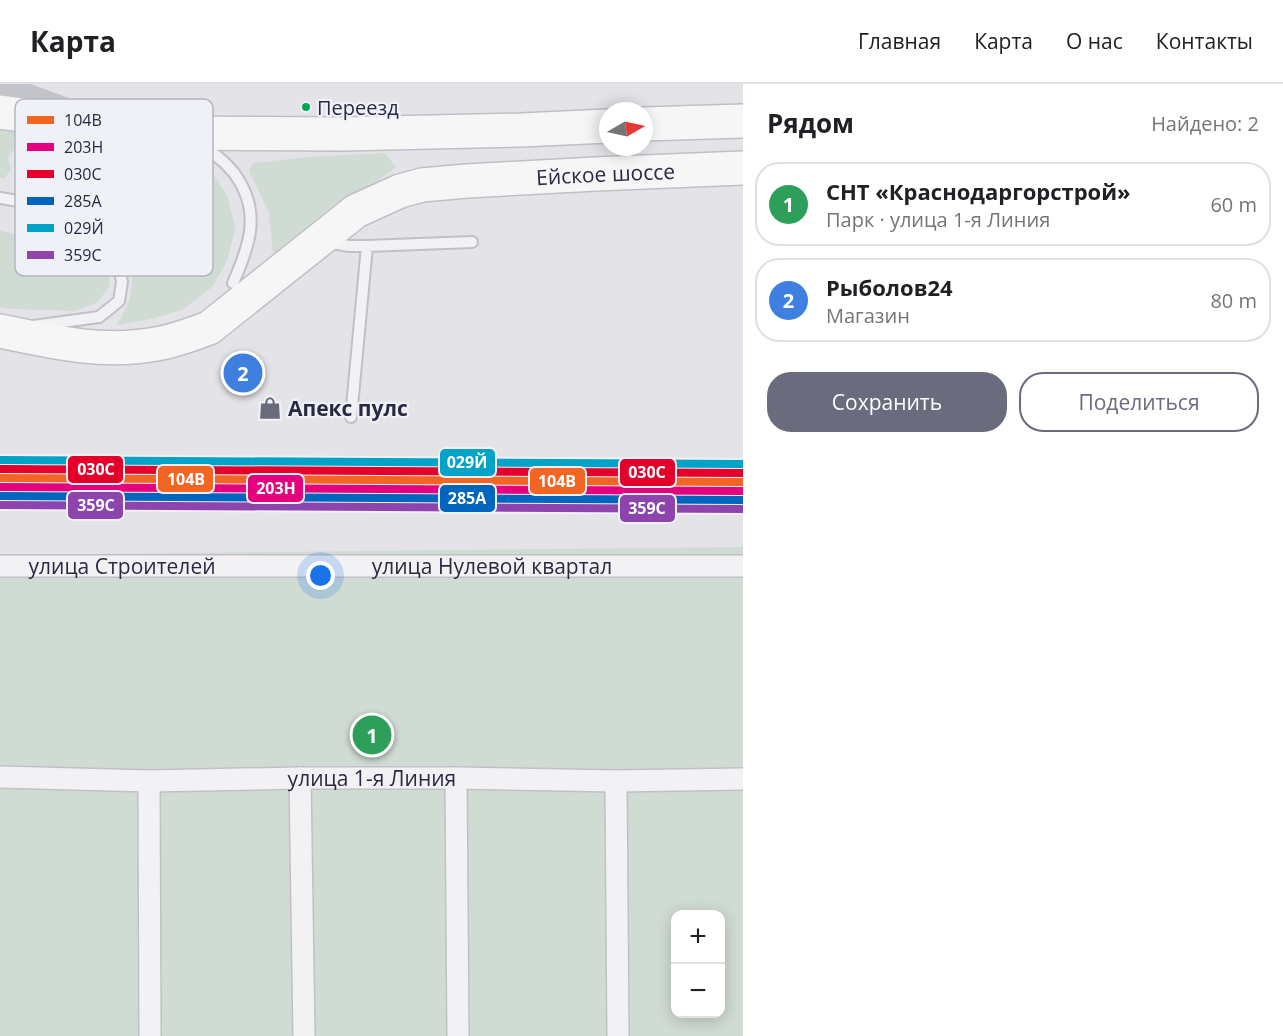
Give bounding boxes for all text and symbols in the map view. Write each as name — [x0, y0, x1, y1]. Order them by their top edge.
text: Карта — [30, 22, 116, 60]
text: Главная — [858, 27, 941, 55]
text: Карта — [974, 27, 1033, 55]
text: О нас — [1066, 27, 1123, 55]
text: Контакты — [1156, 27, 1253, 55]
place label: Переезд — [317, 94, 399, 121]
legend — [15, 99, 213, 276]
marker: Переезд — [300, 101, 312, 113]
north arrow — [599, 102, 653, 156]
text: Рядом — [767, 105, 854, 141]
text: 104В — [64, 109, 102, 131]
text: Найдено: 2 — [1151, 110, 1259, 137]
text: 203Н — [64, 136, 103, 158]
street label: Ейское шоссе — [535, 157, 676, 191]
text: 030C — [64, 163, 102, 185]
text: СНТ «Краснодаргорстрой» — [826, 176, 1131, 206]
text: 285А — [64, 190, 102, 212]
text: 1 — [783, 191, 794, 218]
text: 60 m — [1210, 191, 1257, 218]
text: Парк · улица 1-я Линия — [826, 206, 1050, 233]
text: 029Й — [64, 217, 104, 239]
text: 359С — [64, 244, 102, 266]
text: Рыболов24 — [826, 272, 953, 302]
text: 2 — [783, 287, 794, 314]
text: 80 m — [1210, 287, 1257, 314]
text: Магазин — [826, 302, 910, 329]
pin: 2 — [224, 350, 262, 396]
button: Сохранить — [767, 372, 1007, 432]
button: Поделиться — [1019, 372, 1259, 432]
place label: Апекс пулс — [288, 394, 408, 422]
shop icon: Апекс пулс — [257, 395, 283, 421]
line badge: 029Й — [439, 448, 496, 477]
text: 029Й — [447, 451, 487, 473]
line badge: 030C — [67, 455, 124, 484]
text: 030C — [77, 458, 115, 480]
line badge: 030C — [619, 458, 676, 487]
text: 030C — [628, 461, 666, 483]
line badge: 104В — [157, 465, 214, 493]
line badge: 104В — [529, 467, 586, 495]
text: 104В — [167, 468, 205, 490]
text: 104В — [538, 470, 576, 492]
line badge: 203Н — [247, 474, 304, 503]
text: 203Н — [256, 477, 296, 499]
line badge: 285А — [439, 484, 496, 513]
text: 285А — [448, 487, 487, 509]
line badge: 359С — [67, 491, 124, 520]
text: 359С — [77, 494, 115, 516]
line badge: 359С — [619, 494, 676, 523]
text: 359С — [628, 497, 666, 519]
street label: улица Строителей — [28, 552, 216, 580]
street label: улица Нулевой квартал — [372, 552, 612, 580]
your location — [306, 561, 335, 590]
pin: 1 — [352, 712, 392, 758]
street label: улица 1-я Линия — [287, 764, 456, 792]
map controls — [671, 910, 725, 1018]
button: + — [671, 910, 725, 964]
button: − — [671, 964, 725, 1018]

